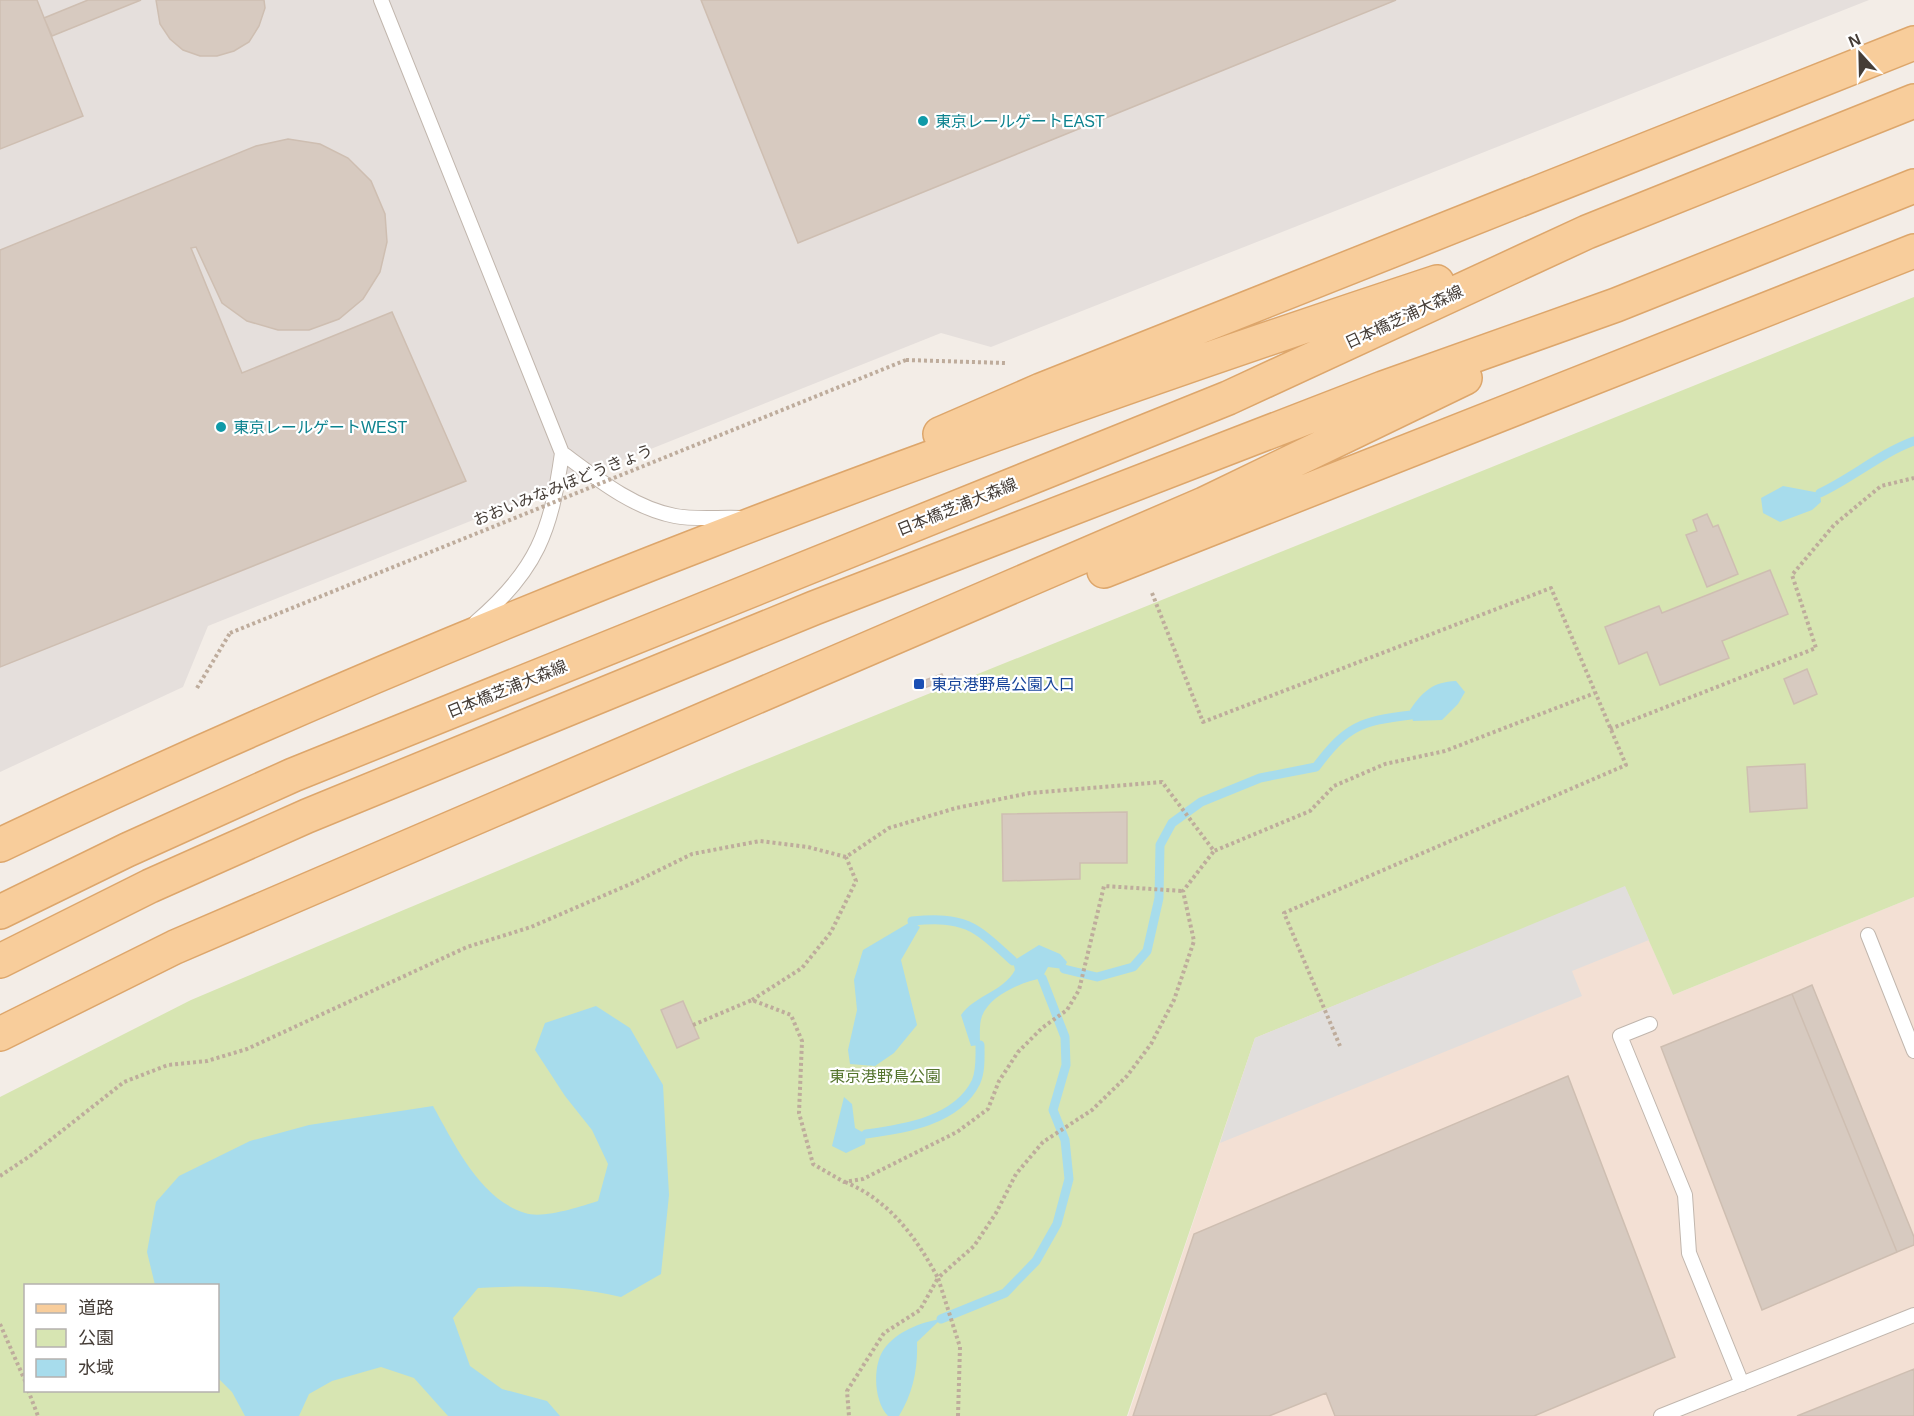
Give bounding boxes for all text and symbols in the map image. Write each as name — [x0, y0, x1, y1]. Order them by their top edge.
north arrow — [1830, 24, 1890, 84]
text: N — [1846, 31, 1863, 51]
place label: 東京レールゲートEAST — [935, 113, 1105, 130]
marker: 東京レールゲートEAST — [916, 114, 930, 128]
street label: 日本橋芝浦大森線 — [1342, 282, 1466, 352]
place label: 東京レールゲートWEST — [233, 419, 407, 436]
marker: 東京レールゲートWEST — [214, 420, 228, 434]
street label: おおいみなみほどうきょう — [471, 441, 655, 529]
street label: 日本橋芝浦大森線 — [894, 475, 1020, 539]
street label: 日本橋芝浦大森線 — [444, 657, 570, 721]
place label: 東京港野鳥公園入口 — [931, 676, 1075, 693]
marker: 東京港野鳥公園入口 — [912, 677, 926, 691]
park label: 東京港野鳥公園 — [829, 1068, 941, 1085]
legend — [24, 1284, 219, 1392]
text: 道路 — [78, 1298, 114, 1318]
text: 公園 — [78, 1328, 114, 1348]
text: 水域 — [78, 1358, 114, 1378]

